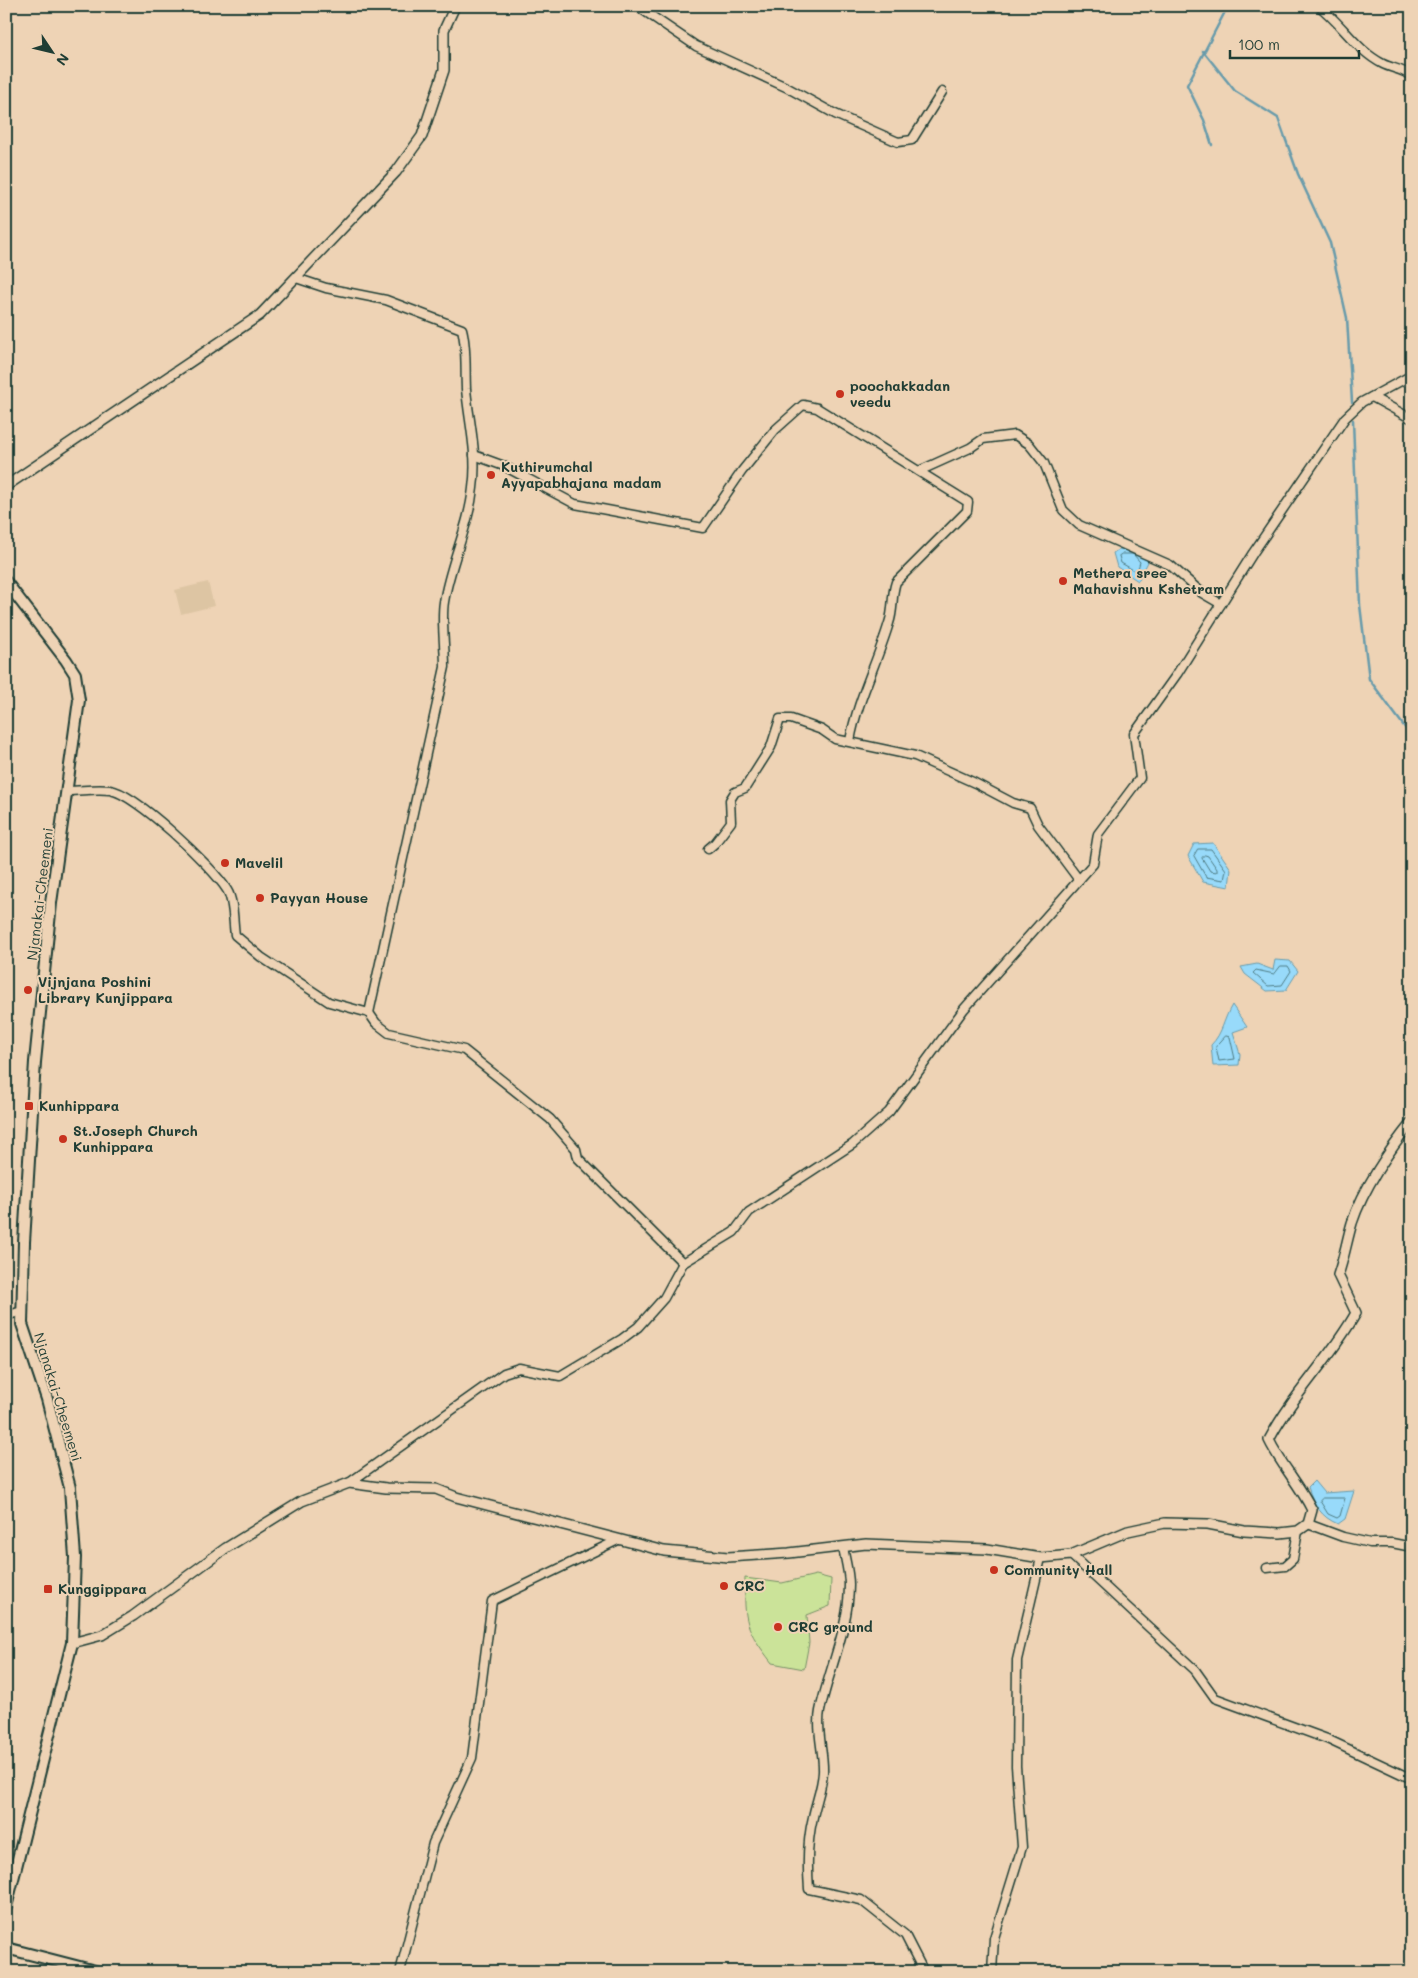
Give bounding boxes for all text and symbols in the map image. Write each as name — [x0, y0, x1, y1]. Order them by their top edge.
north arrow — [28, 28, 78, 78]
scale bar — [1230, 28, 1359, 60]
text: 100 m — [1238, 34, 1280, 54]
text: N — [52, 50, 74, 70]
place label: poochakkadan veedu — [850, 376, 950, 411]
marker: poochakkadan veedu — [834, 388, 846, 400]
place label: Kuthirumchal Ayyapabhajana madam — [501, 457, 661, 492]
marker: Kuthirumchal Ayyapabhajana madam — [485, 469, 497, 481]
place label: Methera sree Mahavishnu Kshetram — [1073, 563, 1224, 598]
marker: Methera sree Mahavishnu Kshetram — [1057, 575, 1069, 587]
street label: Njanakai-Cheemeni — [22, 826, 57, 961]
place label: Mavelil — [235, 853, 283, 872]
marker: Mavelil — [219, 857, 231, 869]
place label: Payyan House — [270, 888, 368, 907]
marker: Payyan House — [254, 892, 266, 904]
place label: Vijnjana Poshini Library Kunjippara — [38, 972, 173, 1007]
marker: Vijnjana Poshini Library Kunjippara — [22, 984, 34, 996]
place label: Kunhippara — [39, 1096, 120, 1115]
marker: Kunhippara — [23, 1100, 35, 1112]
place label: St.Joseph Church Kunhippara — [73, 1121, 198, 1156]
marker: St.Joseph Church Kunhippara — [57, 1133, 69, 1145]
street label: Njanakai-Cheemeni — [30, 1330, 87, 1464]
place label: Community Hall — [1004, 1560, 1112, 1579]
marker: Community Hall — [988, 1564, 1000, 1576]
place label: CRC — [734, 1576, 764, 1595]
place label: Kunggippara — [58, 1579, 147, 1598]
marker: CRC — [718, 1580, 730, 1592]
marker: Kunggippara — [42, 1583, 54, 1595]
place label: CRC ground — [788, 1617, 873, 1636]
marker: CRC ground — [772, 1621, 784, 1633]

